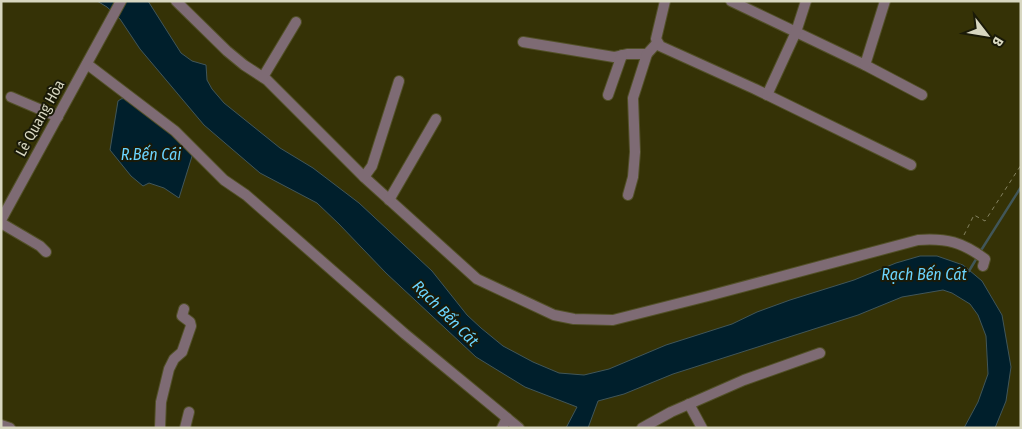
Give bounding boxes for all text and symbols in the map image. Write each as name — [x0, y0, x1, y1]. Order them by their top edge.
north arrow — [962, 10, 1012, 60]
text: B — [988, 34, 1007, 49]
street label: Lê Quang Hòa — [12, 77, 68, 159]
water label: R.Bến Cái — [121, 144, 181, 164]
water label: Rạch Bến Cát — [881, 264, 967, 284]
water label: Rạch Bến Cát — [409, 276, 484, 351]

